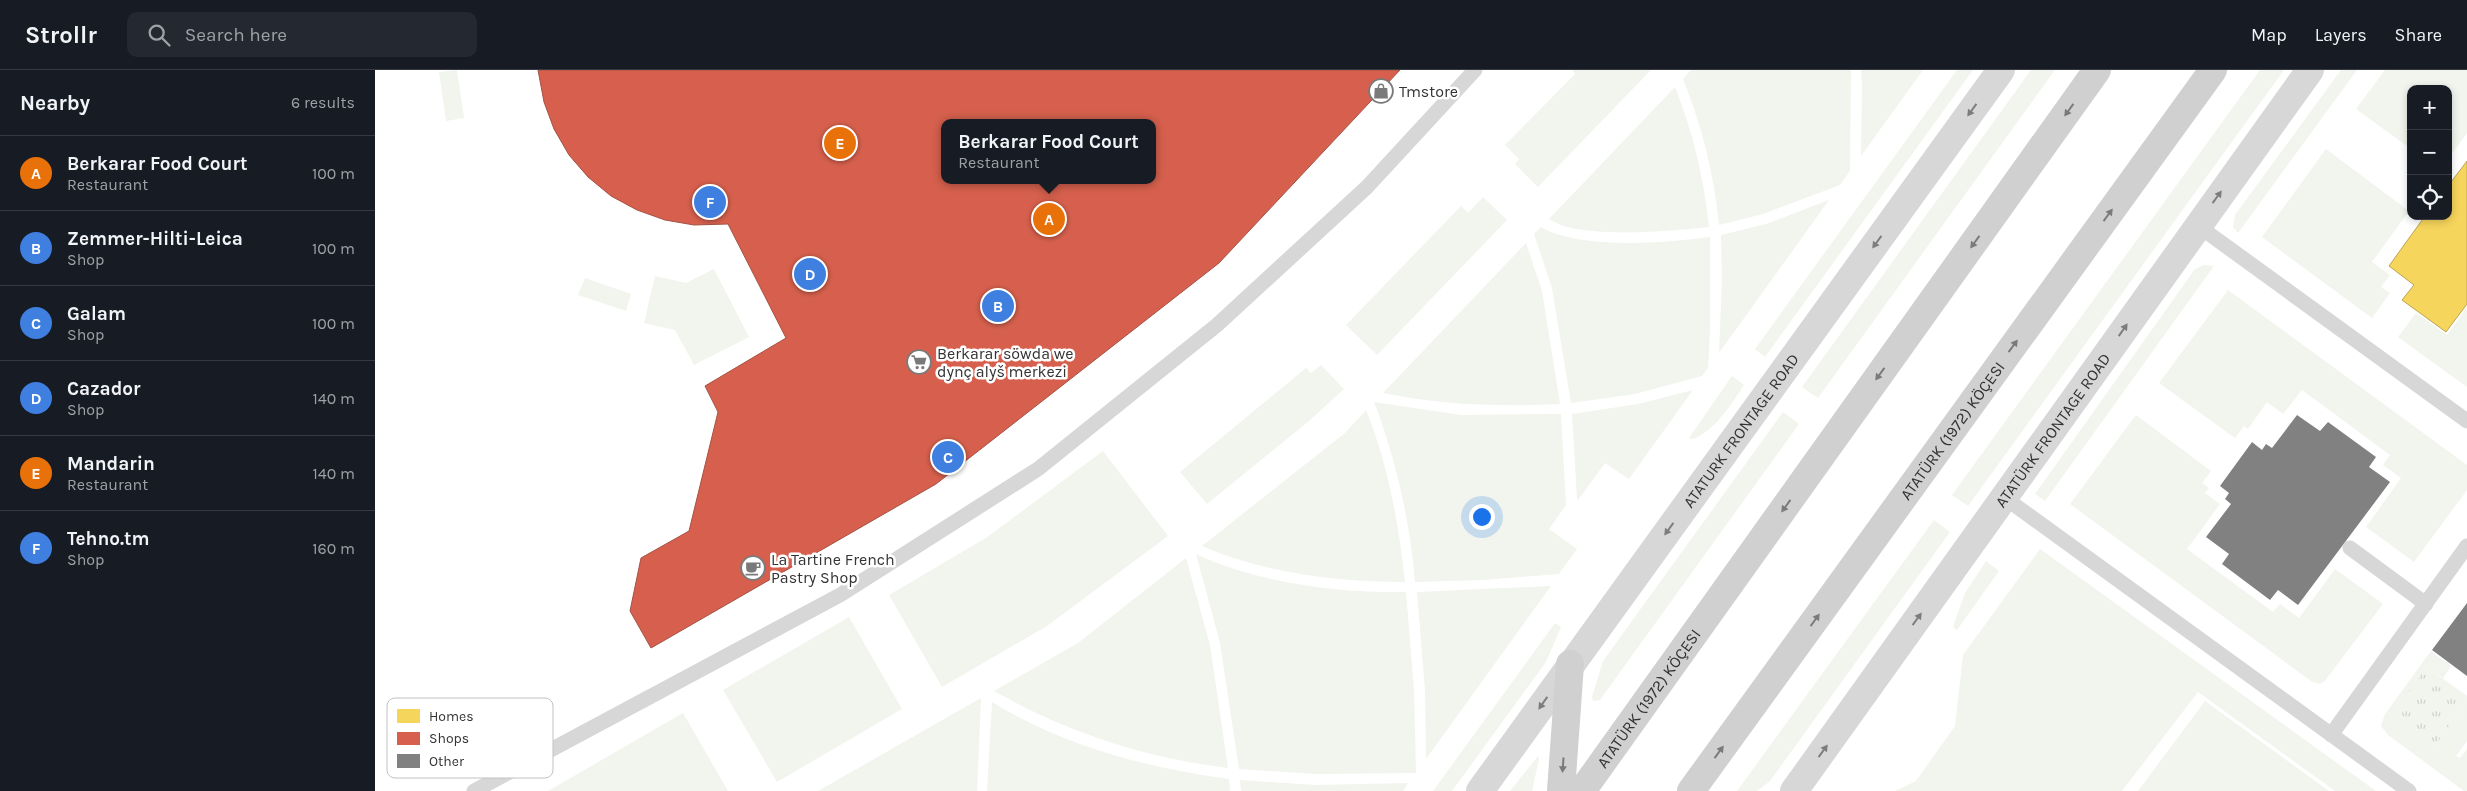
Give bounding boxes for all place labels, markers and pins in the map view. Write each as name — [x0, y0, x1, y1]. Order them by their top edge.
shop icon: Tmstore — [1368, 78, 1394, 104]
place label: Tmstore — [1399, 82, 1458, 101]
pin: E — [824, 124, 856, 162]
pin: F — [694, 183, 726, 221]
pin: A — [1033, 200, 1065, 238]
pin: D — [794, 255, 826, 293]
pin: B — [982, 287, 1014, 325]
place label: Berkarar söwda we dynç alyš merkezi — [937, 344, 1074, 381]
supermarket icon: Berkarar söwda we dynç alyš merkezi — [906, 349, 932, 375]
pin: C — [932, 438, 964, 476]
place label: La Tartine French Pastry Shop — [771, 550, 895, 587]
cafe icon: La Tartine French Pastry Shop — [740, 555, 766, 581]

